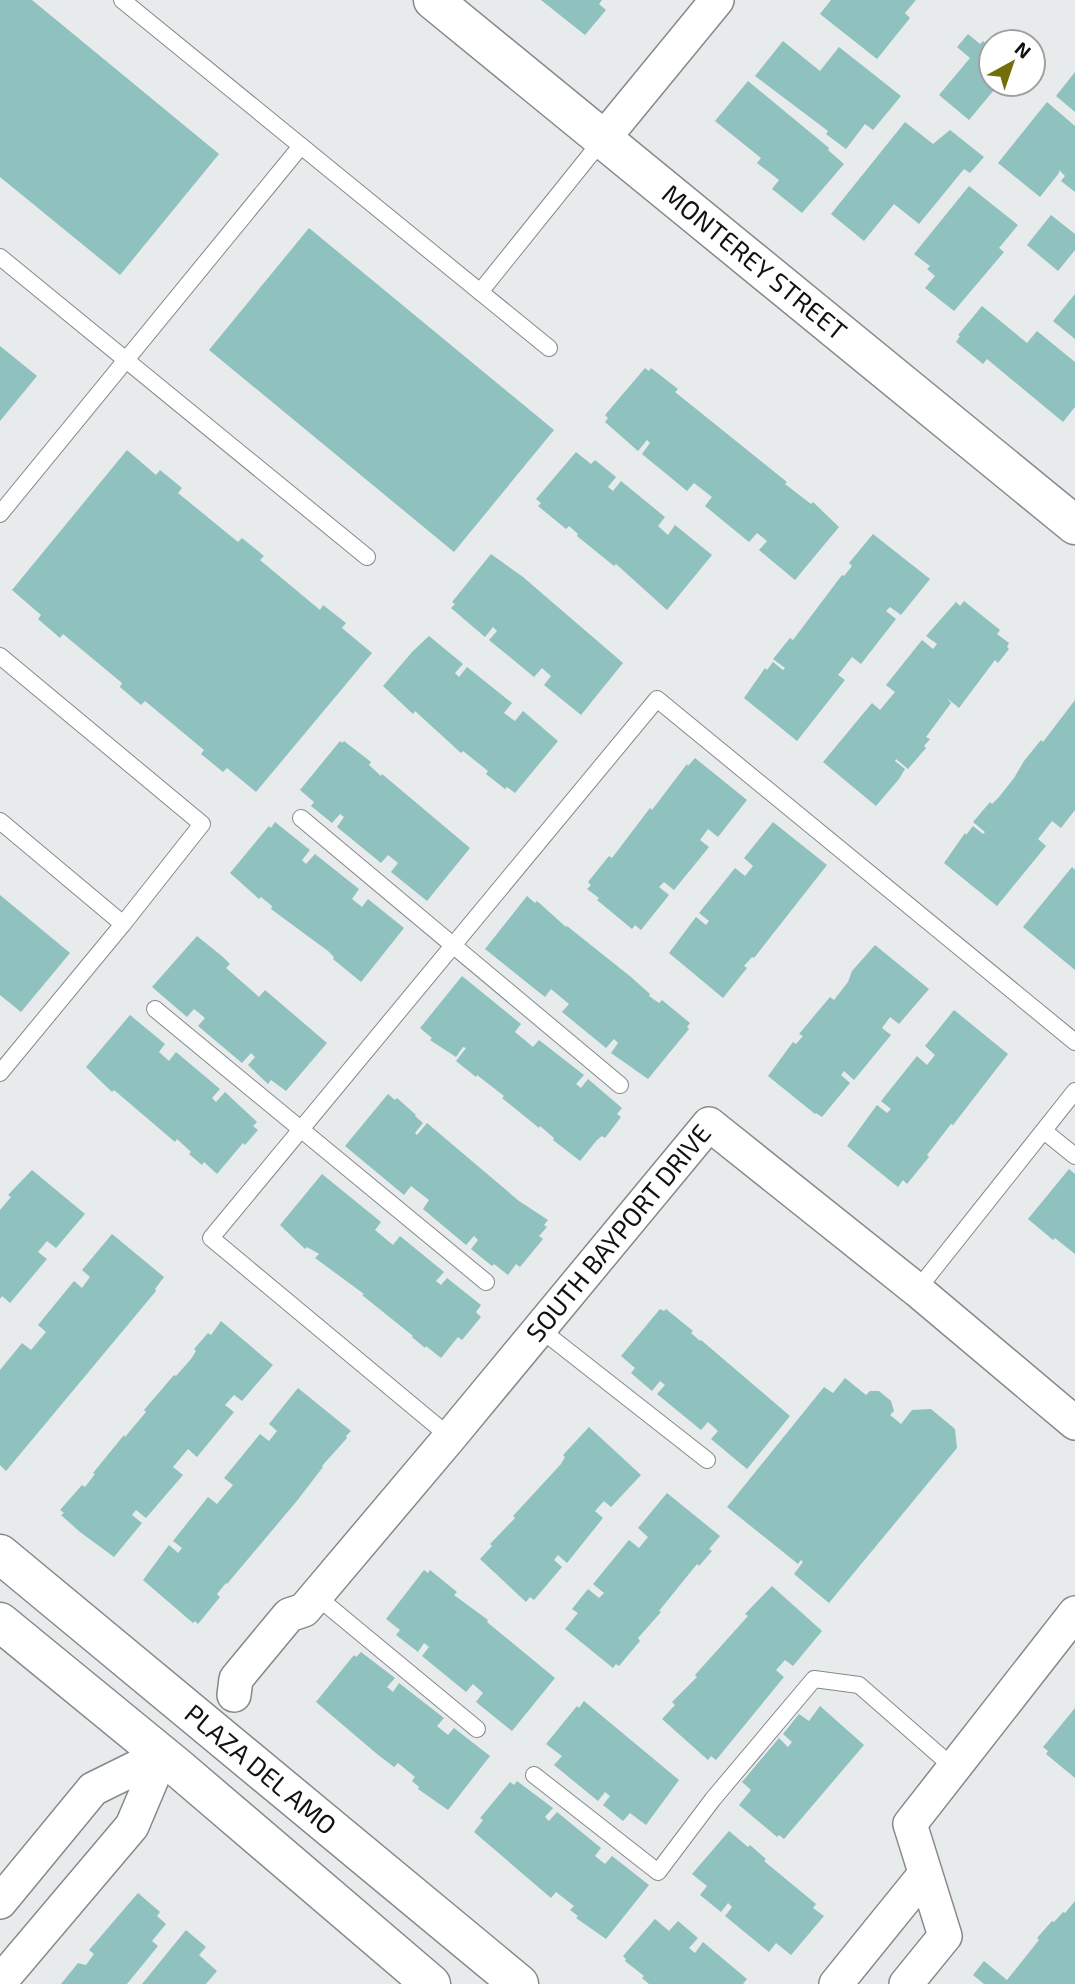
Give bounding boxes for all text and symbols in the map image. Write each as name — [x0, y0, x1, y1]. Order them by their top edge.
north arrow — [977, 28, 1047, 98]
text: N — [1011, 36, 1036, 63]
street label: MONTEREY STREET — [657, 177, 854, 346]
street label: SOUTH BAYPORT DRIVE — [519, 1117, 716, 1347]
street label: PLAZA DEL AMO — [179, 1697, 343, 1840]

